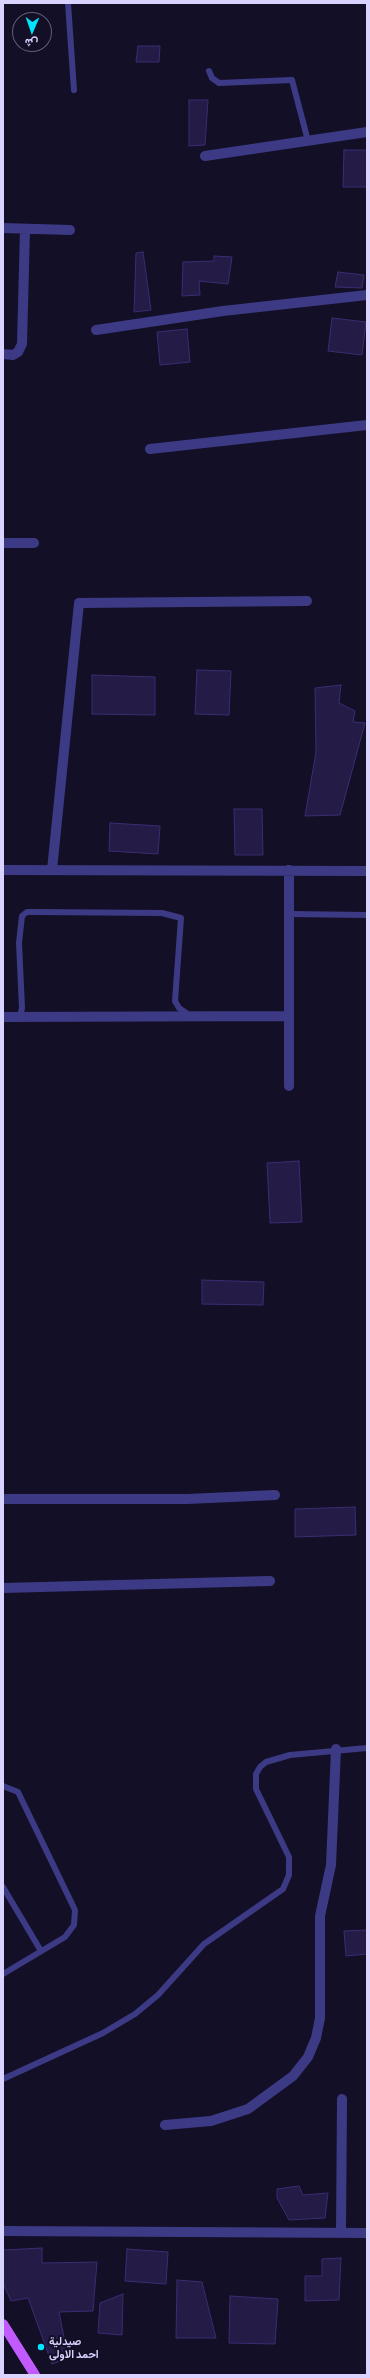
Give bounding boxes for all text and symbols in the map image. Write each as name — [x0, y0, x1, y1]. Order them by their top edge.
north arrow — [12, 12, 52, 52]
text: ش — [25, 37, 38, 50]
place label: صيدلية احمد الاولى — [49, 2334, 99, 2360]
marker: صيدلية احمد الاولى — [36, 2342, 46, 2352]

